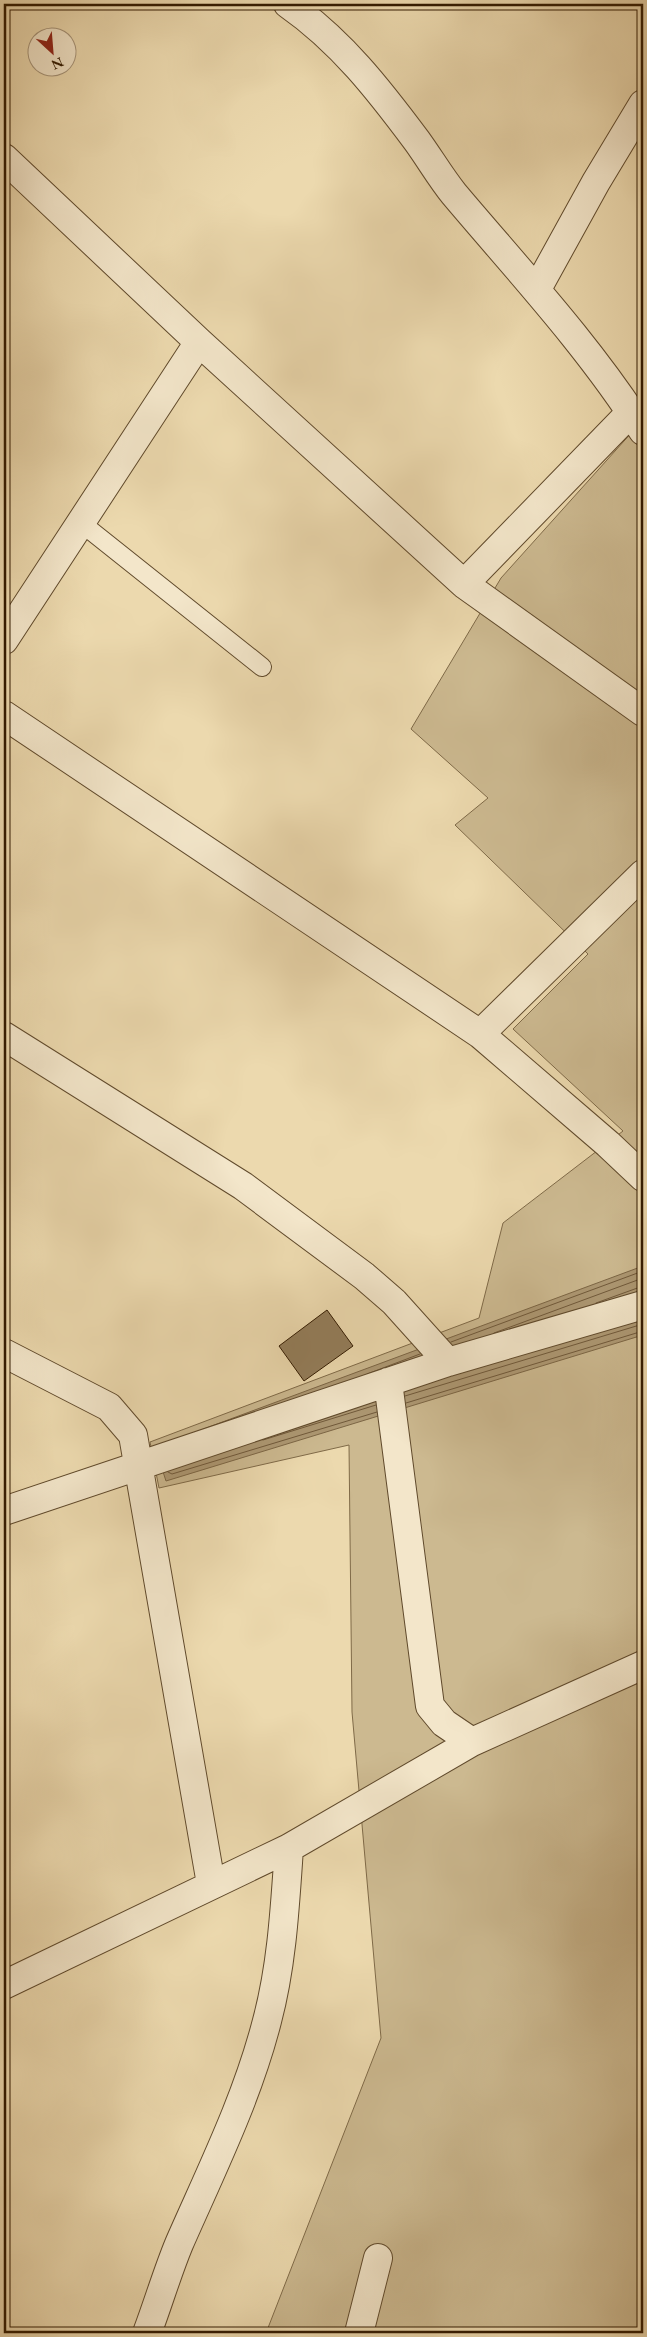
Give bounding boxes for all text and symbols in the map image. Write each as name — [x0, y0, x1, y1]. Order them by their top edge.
north arrow — [28, 28, 78, 78]
text: N — [48, 53, 67, 75]

